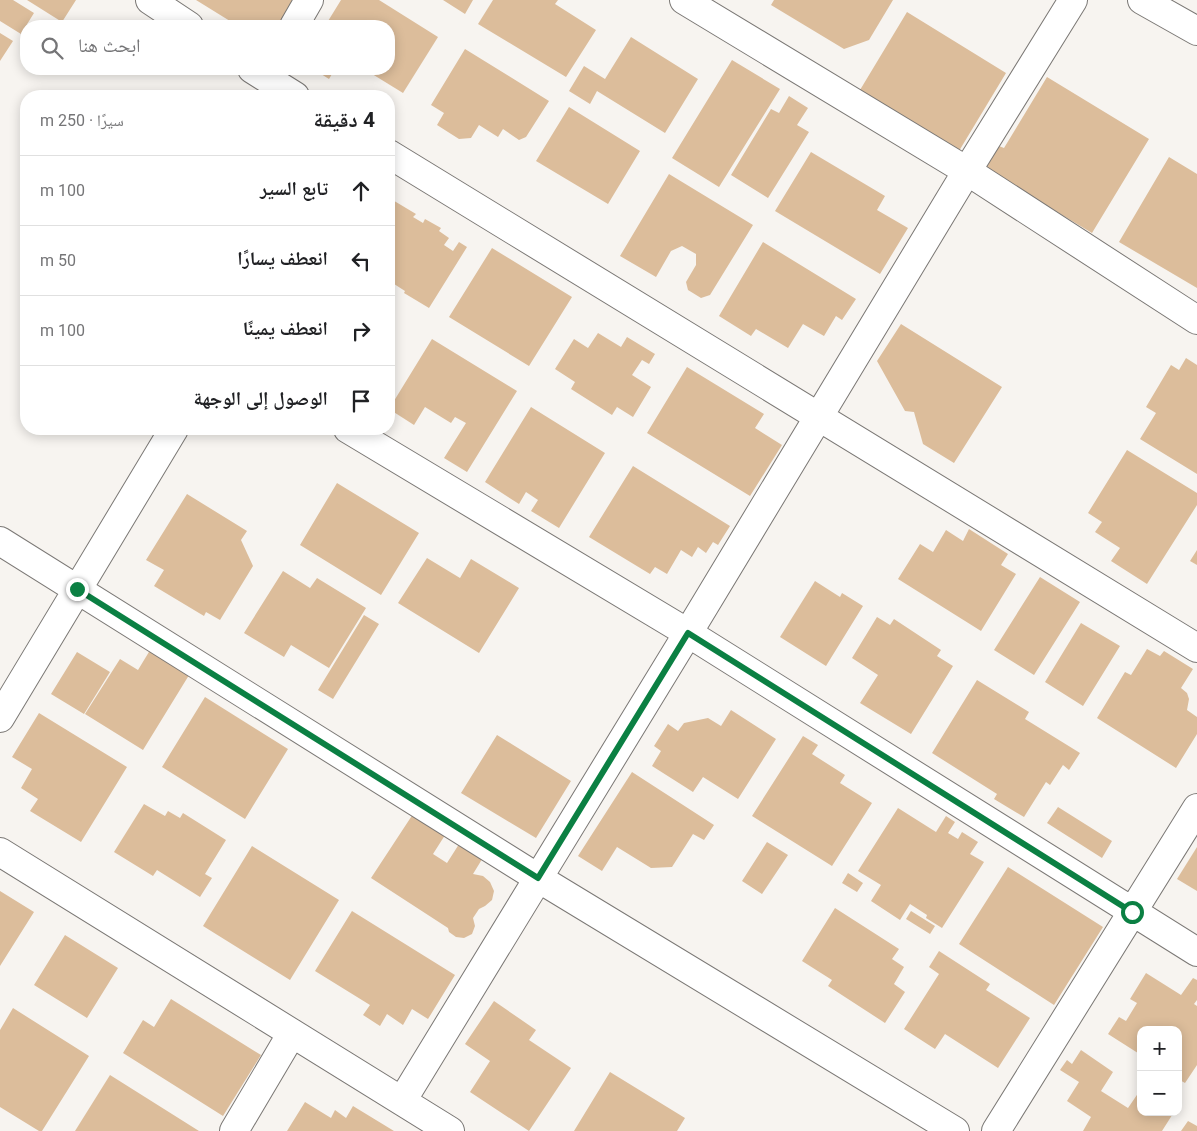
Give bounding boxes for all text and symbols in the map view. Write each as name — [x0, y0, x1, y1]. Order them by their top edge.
search box — [20, 20, 395, 75]
icon: search — [38, 34, 66, 62]
text: ابحث هنا — [78, 34, 141, 57]
text: 4 دقيقة — [314, 108, 375, 132]
text: سيرًا · 250 m — [40, 111, 124, 130]
text: تابع السير — [260, 177, 328, 200]
icon: ahead — [347, 177, 375, 205]
text: 100 m — [40, 181, 85, 200]
text: انعطف يسارًا — [237, 247, 328, 270]
icon: left — [347, 247, 375, 275]
text: 50 m — [40, 251, 76, 270]
text: انعطف يمينًا — [243, 317, 328, 340]
icon: right — [347, 317, 375, 345]
text: 100 m — [40, 321, 85, 340]
text: الوصول إلى الوجهة — [194, 387, 328, 410]
icon: arrive — [347, 387, 375, 415]
route end — [66, 578, 89, 601]
route start — [1121, 901, 1144, 924]
map controls — [1137, 1026, 1182, 1116]
button: + — [1137, 1026, 1182, 1071]
button: − — [1137, 1071, 1182, 1116]

